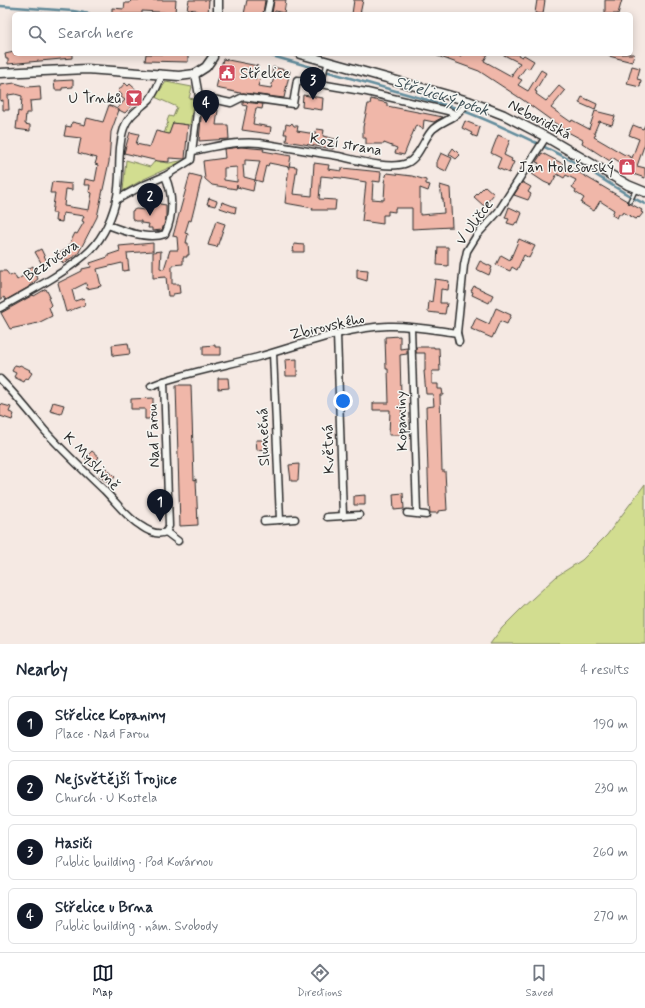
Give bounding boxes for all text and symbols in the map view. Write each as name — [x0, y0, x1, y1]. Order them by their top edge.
search box — [12, 12, 633, 56]
icon: search — [26, 23, 48, 45]
text: Search here — [58, 24, 134, 44]
public building icon: Střelice — [217, 63, 237, 83]
place label: Střelice — [240, 64, 290, 84]
pin: 3 — [300, 67, 326, 100]
water label: Střelický potok — [392, 71, 492, 122]
bar icon: U Trnků — [124, 88, 144, 108]
place label: U Trnků — [69, 89, 121, 109]
pin: 4 — [193, 90, 219, 123]
street label: Nebovidská — [504, 95, 575, 145]
street label: Kozí strana — [308, 129, 384, 161]
shop icon: Jan Holešovský — [617, 157, 637, 177]
place label: Jan Holešovský — [518, 158, 614, 178]
pin: 2 — [137, 183, 163, 216]
street label: V Uličce — [451, 196, 498, 249]
street label: Bezručova — [20, 235, 83, 287]
street label: Zbirovského — [288, 309, 366, 345]
street label: Kopaniny — [391, 390, 413, 452]
your location — [333, 391, 353, 411]
street label: Nad Farou — [143, 404, 165, 468]
street label: Slunečná — [253, 407, 275, 466]
street label: Květná — [318, 424, 340, 474]
street label: K Myslivně — [58, 428, 124, 495]
pin: 1 — [147, 489, 173, 522]
text: Nearby — [16, 659, 68, 681]
text: 4 results — [580, 662, 629, 679]
text: Střelice Kopaniny — [55, 706, 166, 726]
text: 1 — [27, 716, 33, 733]
text: 190 m — [593, 716, 628, 733]
text: Place · Nad Farou — [55, 726, 149, 743]
text: Nejsvětější Trojice — [55, 770, 177, 790]
text: 2 — [27, 780, 33, 797]
text: 230 m — [594, 780, 628, 797]
text: Church · U Kostela — [55, 790, 157, 807]
text: Hasiči — [55, 834, 92, 854]
text: 3 — [27, 844, 33, 861]
text: 260 m — [593, 844, 628, 861]
text: Public building · Pod Kovárnou — [55, 854, 213, 871]
text: Střelice u Brna — [55, 898, 153, 918]
text: 4 — [26, 908, 34, 925]
text: 270 m — [593, 908, 628, 925]
text: Public building · nám. Svobody — [55, 918, 218, 935]
tab: Map — [92, 962, 114, 1000]
tab: Directions — [297, 962, 342, 1000]
tab: Saved — [526, 962, 553, 1000]

